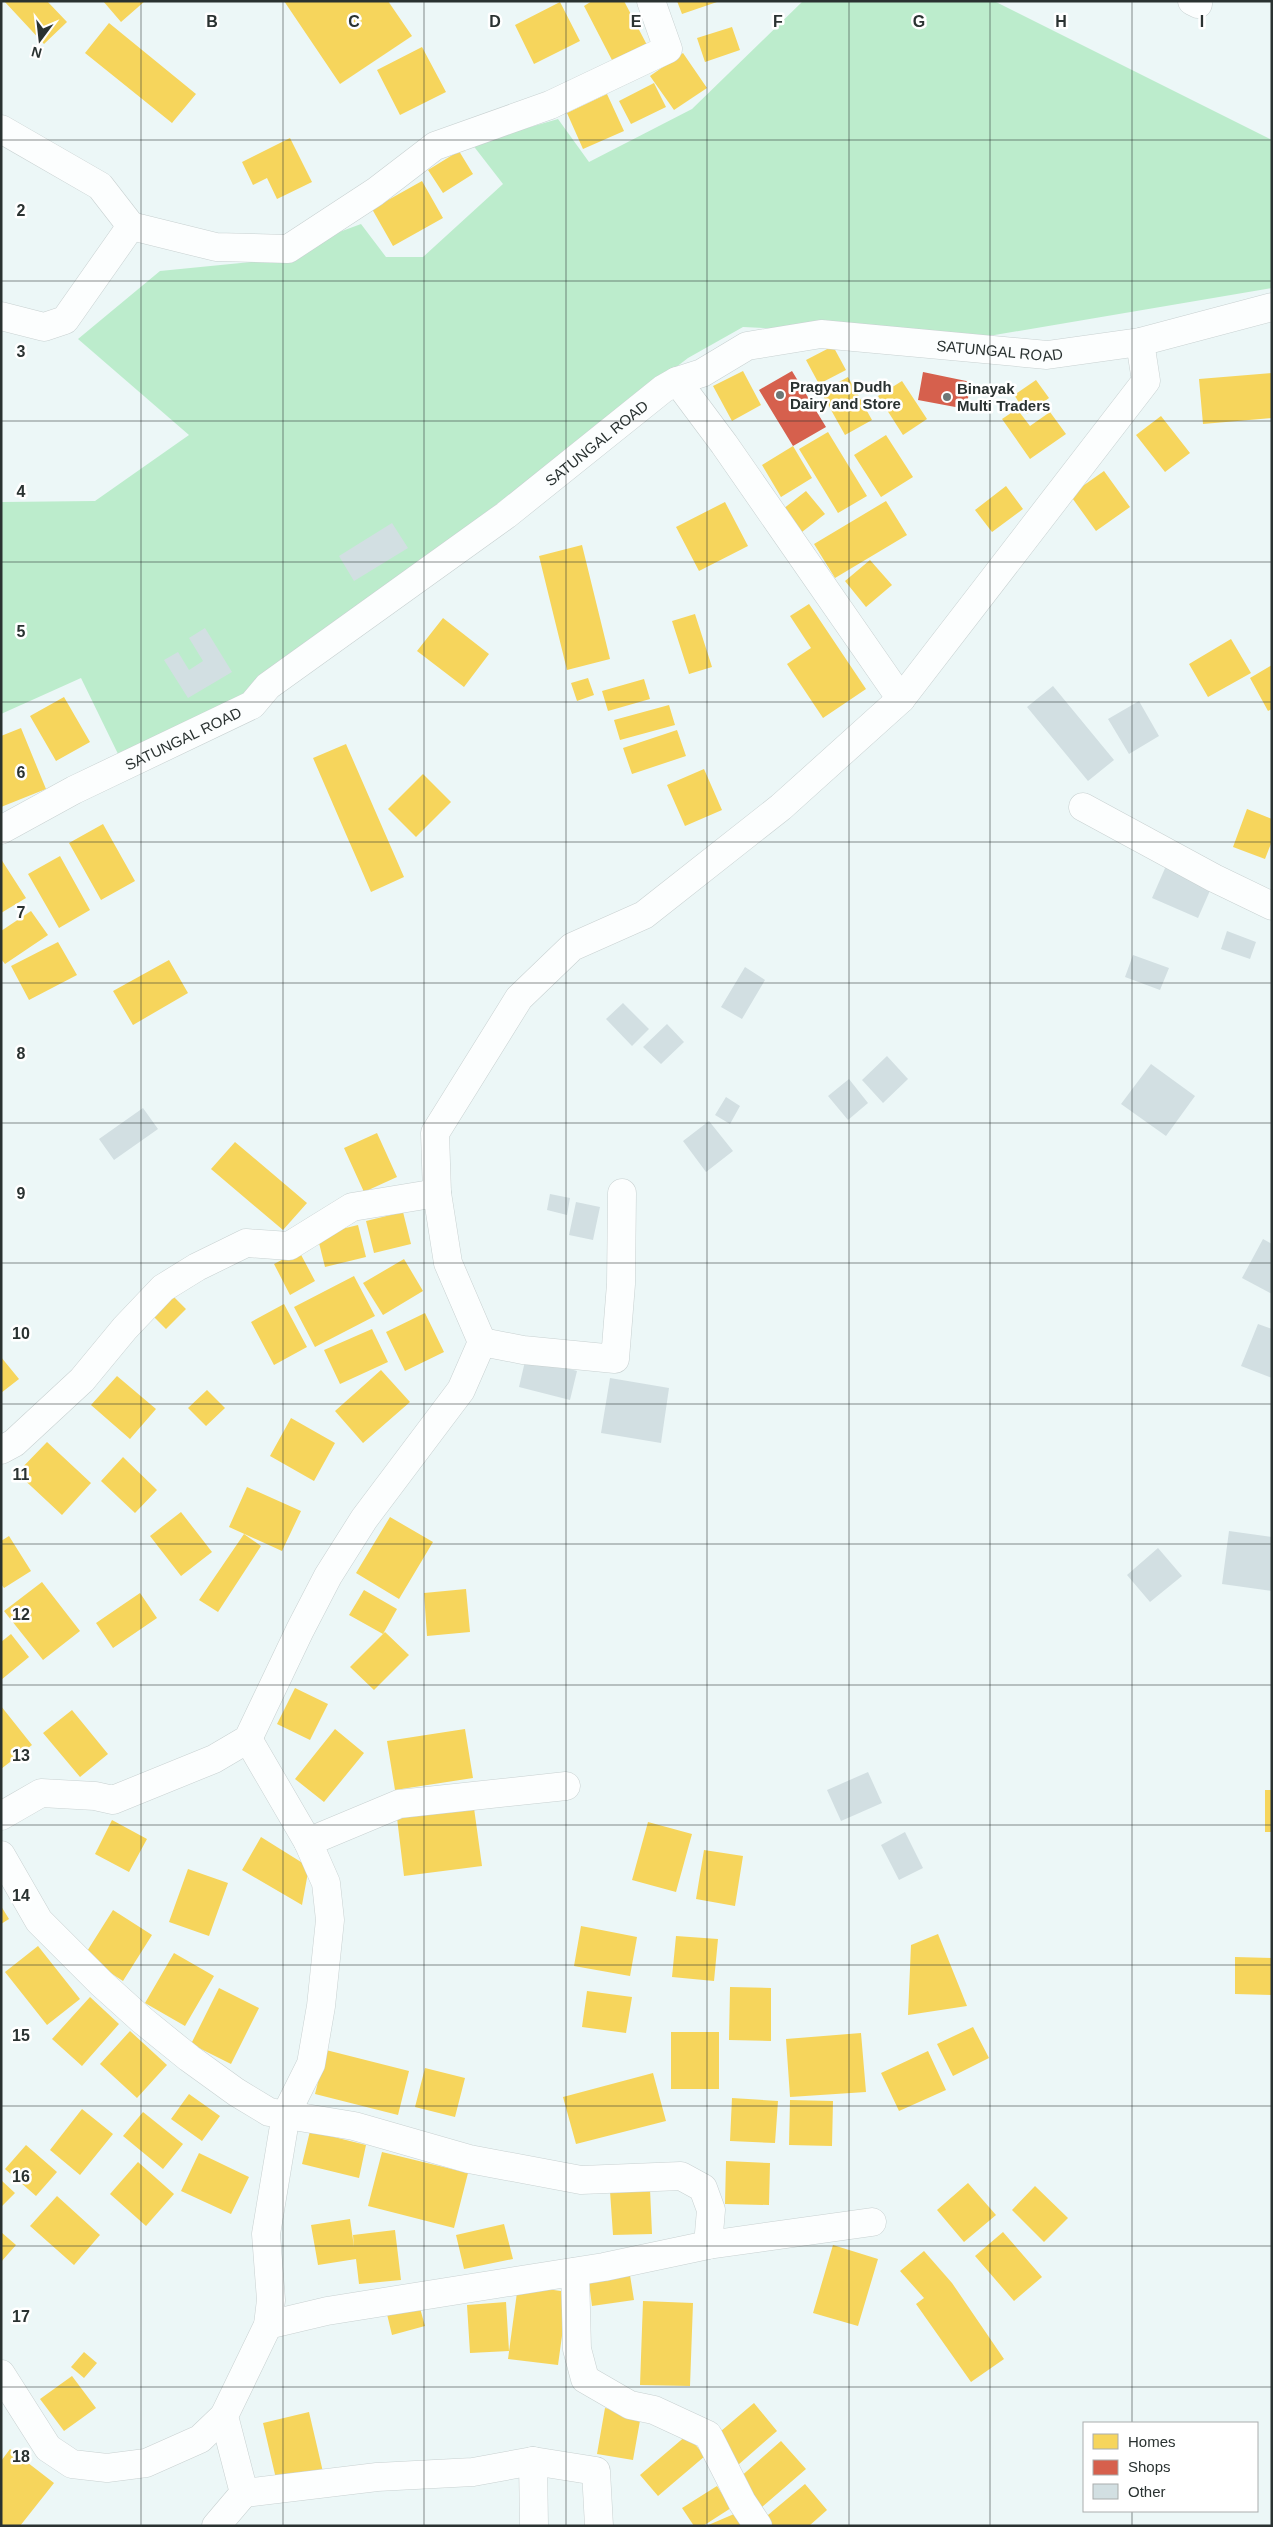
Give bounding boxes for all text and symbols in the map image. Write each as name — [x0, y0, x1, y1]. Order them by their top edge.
text: B — [206, 13, 218, 30]
text: C — [348, 13, 360, 30]
text: D — [489, 13, 501, 30]
text: E — [631, 13, 642, 30]
text: F — [773, 13, 783, 30]
text: G — [913, 13, 925, 30]
text: H — [1055, 13, 1067, 30]
text: I — [1200, 13, 1204, 30]
north arrow — [15, 15, 65, 65]
text: N — [30, 44, 44, 62]
text: 2 — [17, 202, 26, 219]
street label: SATUNGAL ROAD — [936, 336, 1064, 364]
text: 3 — [17, 343, 26, 360]
place label: Pragyan Dudh Dairy and Store — [790, 378, 901, 412]
place label: Binayak Multi Traders — [957, 380, 1050, 414]
marker: Pragyan Dudh Dairy and Store — [774, 389, 786, 401]
marker: Binayak Multi Traders — [941, 391, 953, 403]
street label: SATUNGAL ROAD — [541, 396, 651, 489]
text: 4 — [17, 483, 26, 500]
text: 5 — [17, 623, 26, 640]
street label: SATUNGAL ROAD — [122, 703, 244, 773]
text: 6 — [17, 764, 26, 781]
text: 7 — [17, 904, 26, 921]
text: 8 — [17, 1045, 26, 1062]
text: 9 — [17, 1185, 26, 1202]
text: 10 — [12, 1325, 30, 1342]
text: 11 — [13, 1466, 30, 1483]
text: 12 — [12, 1606, 30, 1623]
text: 13 — [12, 1747, 30, 1764]
text: 14 — [12, 1887, 30, 1904]
text: 15 — [12, 2027, 30, 2044]
text: 16 — [12, 2168, 30, 2185]
text: 17 — [12, 2308, 30, 2325]
legend — [1083, 2422, 1258, 2512]
text: Homes — [1128, 2433, 1176, 2450]
text: 18 — [12, 2448, 30, 2465]
text: Shops — [1128, 2458, 1171, 2475]
text: Other — [1128, 2483, 1166, 2500]

